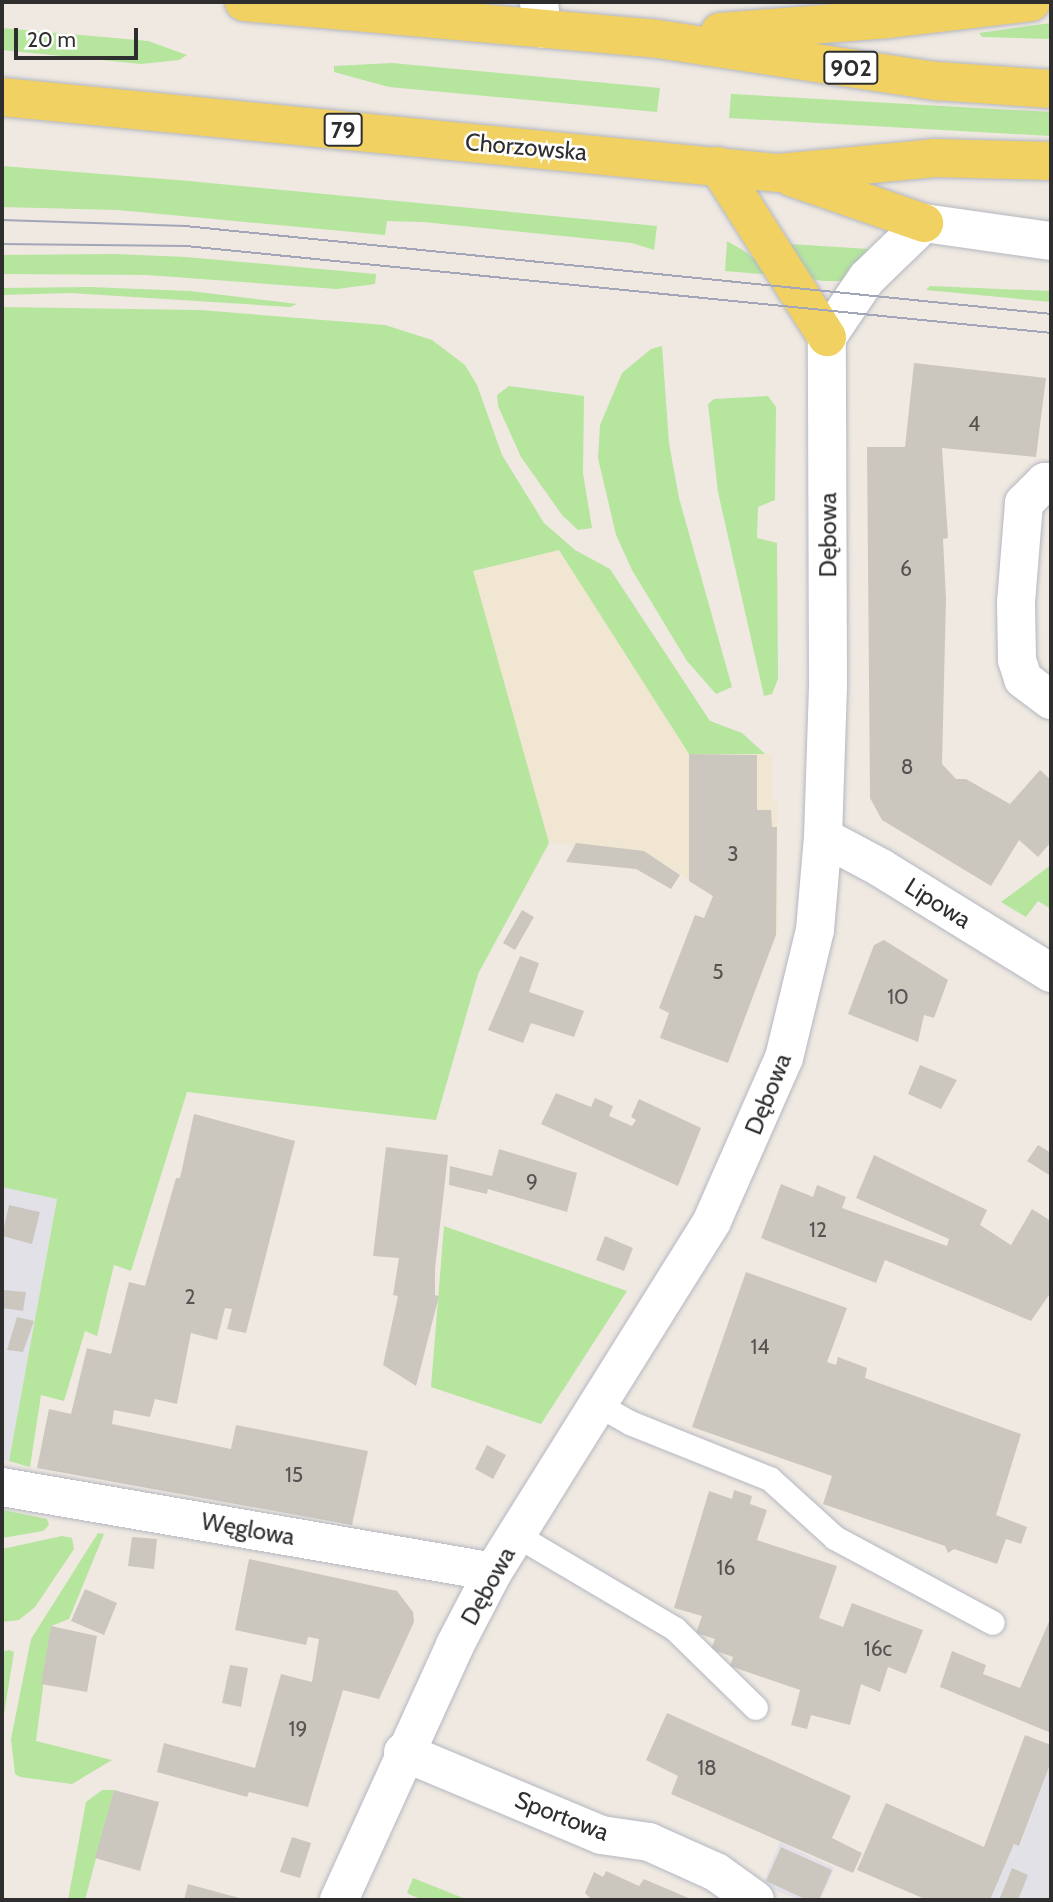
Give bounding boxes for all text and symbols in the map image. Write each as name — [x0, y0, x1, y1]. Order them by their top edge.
scale bar — [18, 14, 142, 58]
text: 20 m — [27, 27, 76, 52]
road number: 902 — [823, 48, 879, 88]
road number: 79 — [322, 111, 364, 150]
street label: Chorzowska — [464, 127, 588, 167]
house number: 4 — [968, 411, 980, 437]
street label: Dębowa — [814, 493, 842, 577]
house number: 6 — [900, 556, 912, 582]
house number: 8 — [901, 754, 913, 780]
house number: 3 — [727, 841, 739, 867]
street label: Lipowa — [900, 872, 976, 934]
house number: 5 — [712, 959, 724, 985]
house number: 10 — [887, 984, 909, 1010]
street label: Dębowa — [739, 1049, 797, 1139]
house number: 9 — [526, 1169, 538, 1195]
house number: 12 — [809, 1217, 827, 1243]
house number: 2 — [184, 1284, 196, 1310]
house number: 14 — [751, 1334, 769, 1360]
house number: 15 — [285, 1462, 303, 1488]
street label: Węglowa — [199, 1507, 297, 1551]
street label: Dębowa — [455, 1542, 521, 1630]
house number: 16 — [717, 1555, 735, 1581]
house number: 16c — [864, 1636, 892, 1662]
house number: 19 — [289, 1716, 307, 1742]
house number: 18 — [697, 1755, 717, 1781]
street label: Sportowa — [511, 1785, 613, 1847]

